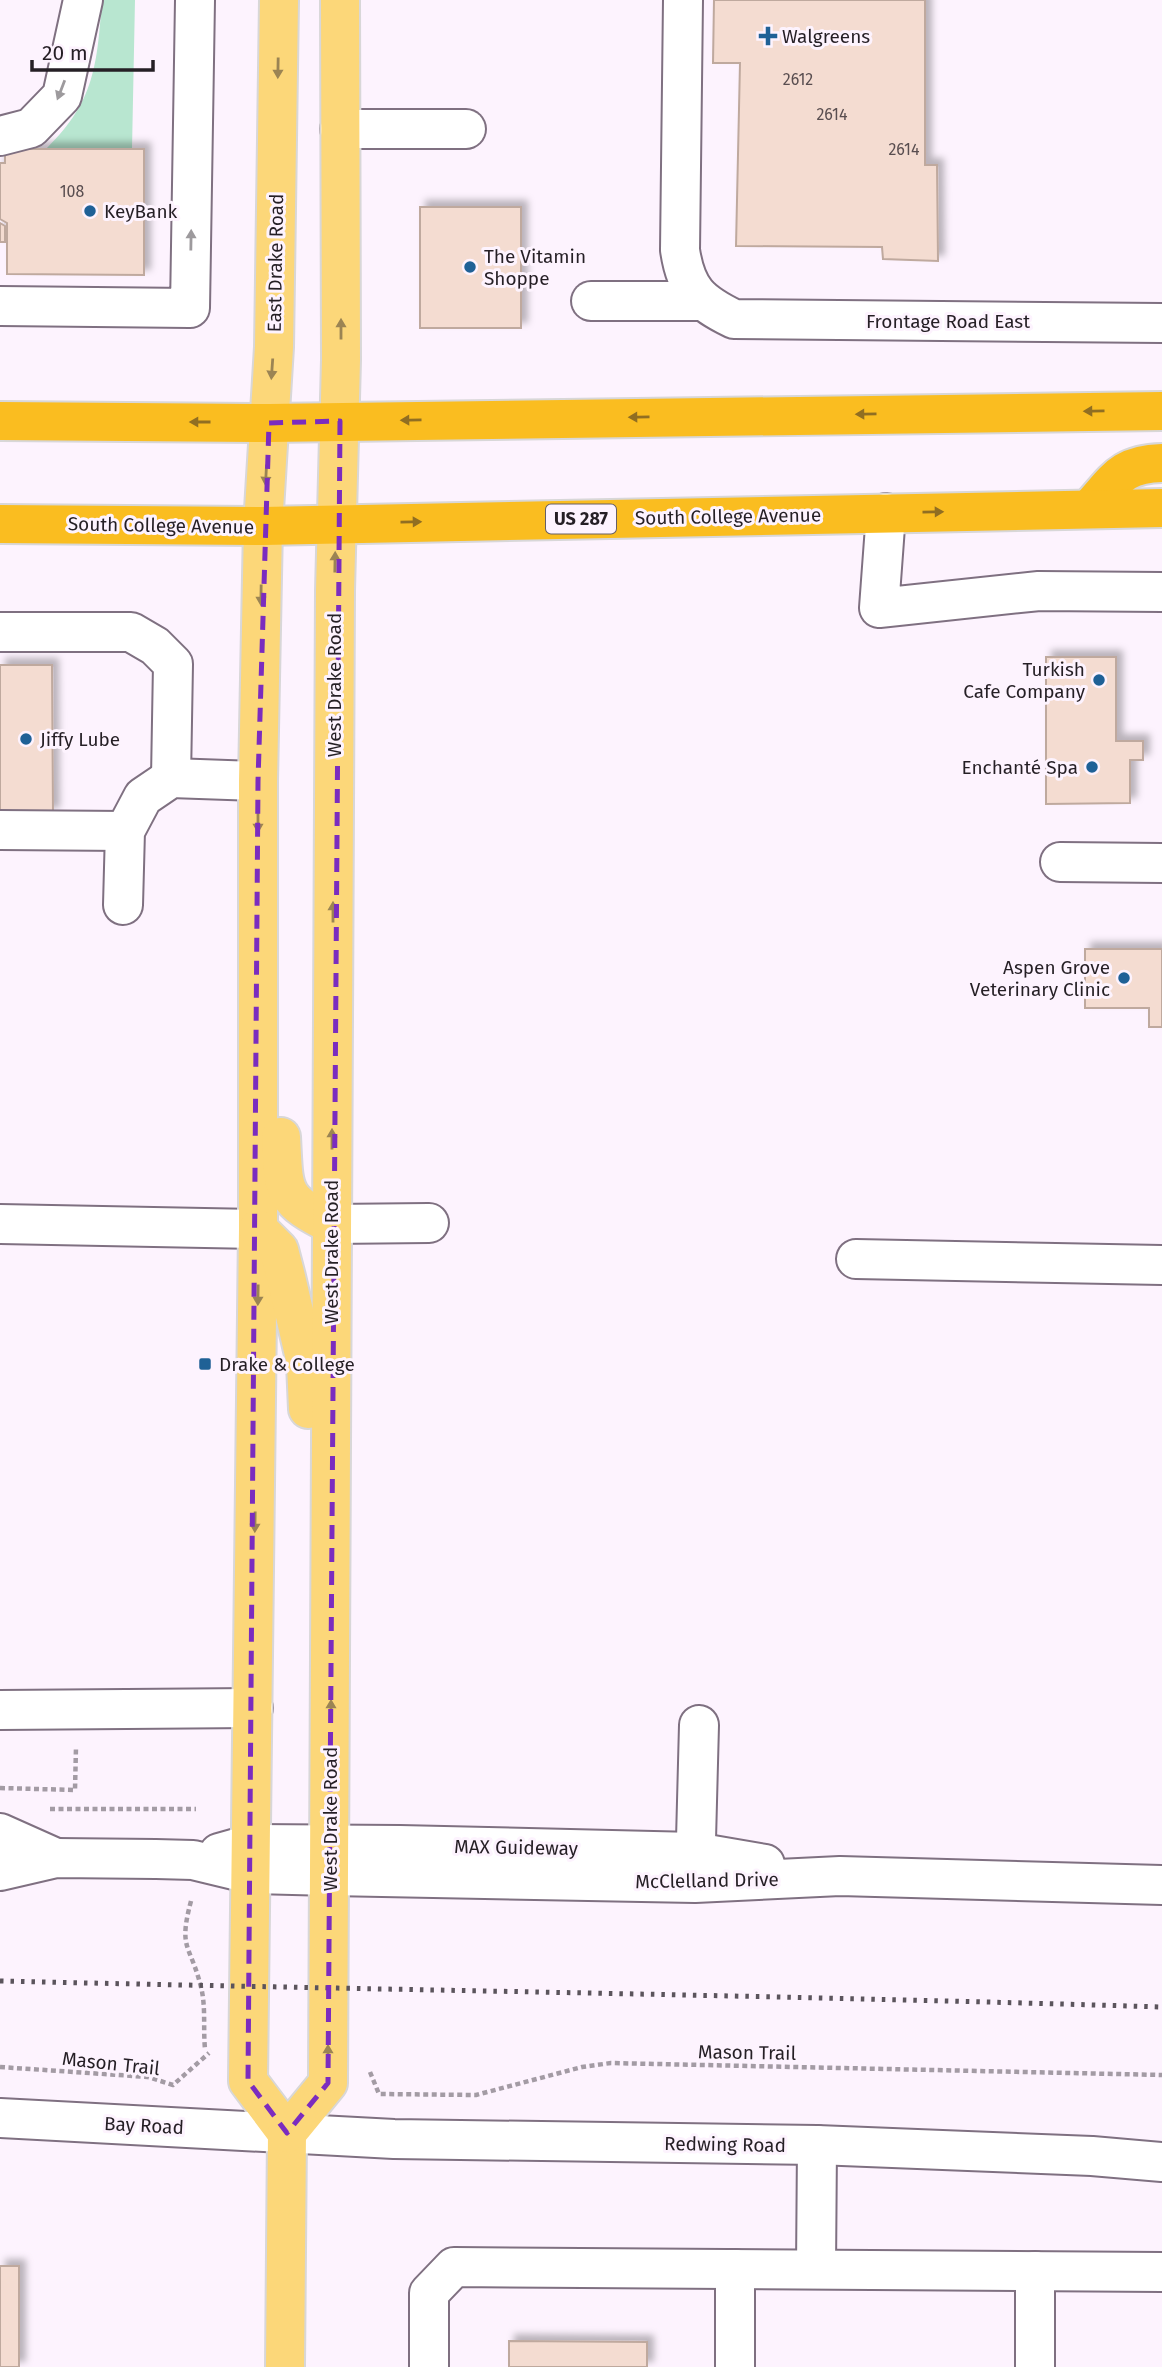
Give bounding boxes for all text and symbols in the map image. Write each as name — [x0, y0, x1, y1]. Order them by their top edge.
place label: Walgreens — [782, 25, 870, 48]
scale bar — [32, 28, 152, 72]
marker: Walgreens — [760, 28, 776, 44]
text: 20 m — [42, 40, 88, 66]
one-way arrow — [272, 57, 284, 79]
house number: 2612 — [783, 70, 813, 89]
one-way arrow — [56, 80, 67, 101]
house number: 2614 — [816, 105, 848, 124]
house number: 2614 — [888, 140, 920, 159]
house number: 108 — [60, 182, 85, 201]
street label: East Drake Road — [263, 193, 288, 333]
place label: KeyBank — [104, 200, 178, 223]
marker: KeyBank — [82, 203, 98, 219]
one-way arrow — [185, 229, 197, 251]
place label: The Vitamin Shoppe — [484, 245, 586, 290]
marker: The Vitamin Shoppe — [462, 259, 478, 275]
street label: Frontage Road East — [866, 310, 1030, 333]
one-way arrow — [335, 317, 347, 339]
one-way arrow — [267, 358, 278, 380]
one-way arrow — [1083, 406, 1105, 417]
one-way arrow — [855, 408, 877, 420]
one-way arrow — [628, 411, 650, 423]
one-way arrow — [400, 414, 422, 426]
one-way arrow — [189, 416, 211, 428]
one-way arrow — [260, 464, 271, 486]
street label: South College Avenue — [635, 503, 821, 530]
road number: US 287 — [546, 504, 616, 534]
one-way arrow — [922, 506, 944, 518]
street label: South College Avenue — [68, 512, 254, 539]
one-way arrow — [400, 516, 422, 528]
one-way arrow — [329, 550, 341, 572]
one-way arrow — [256, 584, 267, 606]
street label: West Drake Road — [323, 613, 346, 757]
place label: Turkish Cafe Company — [963, 658, 1086, 703]
marker: Turkish Cafe Company — [1091, 672, 1107, 688]
place label: Jiffy Lube — [40, 728, 120, 751]
marker: Jiffy Lube — [18, 731, 34, 747]
place label: Enchanté Spa — [961, 756, 1078, 779]
marker: Enchanté Spa — [1084, 759, 1100, 775]
one-way arrow — [252, 811, 264, 833]
one-way arrow — [327, 900, 339, 922]
place label: Aspen Grove Veterinary Clinic — [970, 956, 1110, 1001]
marker: Aspen Grove Veterinary Clinic — [1116, 970, 1132, 986]
one-way arrow — [326, 1128, 338, 1150]
street label: West Drake Road — [320, 1180, 343, 1324]
one-way arrow — [252, 1284, 264, 1306]
place label: Drake & College — [219, 1353, 355, 1376]
marker: Drake & College — [197, 1356, 213, 1372]
one-way arrow — [249, 1511, 261, 1533]
one-way arrow — [325, 1698, 337, 1720]
street label: West Drake Road — [319, 1747, 342, 1891]
street label: MAX Guideway — [454, 1835, 579, 1860]
street label: McClelland Drive — [635, 1868, 779, 1893]
street label: Mason Trail — [698, 2040, 797, 2065]
one-way arrow — [322, 2044, 334, 2066]
street label: Mason Trail — [61, 2047, 161, 2080]
street label: Bay Road — [104, 2112, 184, 2139]
street label: Redwing Road — [664, 2132, 786, 2157]

